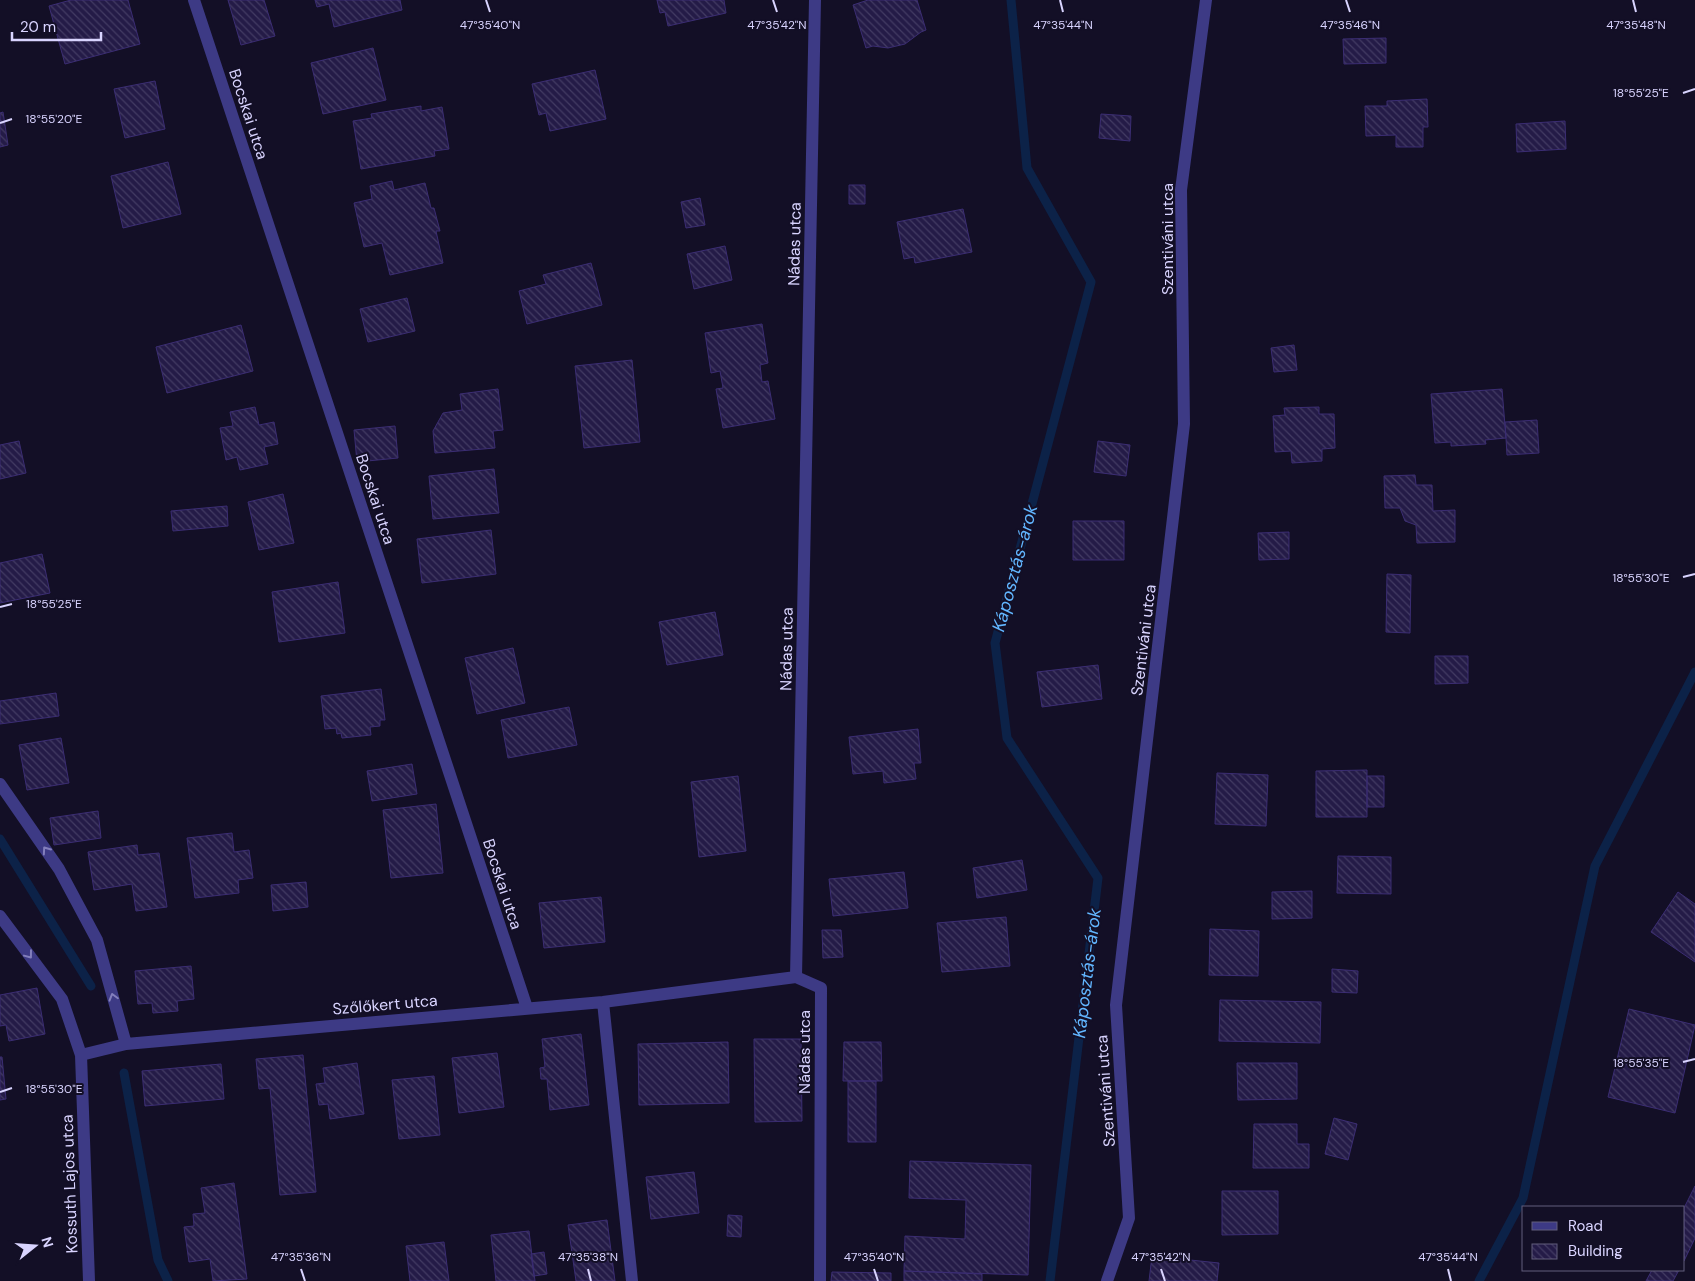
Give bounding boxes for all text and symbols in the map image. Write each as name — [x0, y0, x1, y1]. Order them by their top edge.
scale bar — [12, 10, 101, 42]
text: 20 m — [20, 17, 56, 37]
text: 47°35'40"N — [460, 17, 520, 33]
text: 47°35'42"N — [747, 17, 807, 33]
text: 47°35'44"N — [1033, 17, 1093, 33]
text: 47°35'46"N — [1320, 17, 1380, 33]
text: 47°35'48"N — [1606, 17, 1666, 33]
street label: Bocskai utca — [224, 66, 273, 162]
text: 18°55'25"E — [1613, 85, 1669, 101]
text: 18°55'20"E — [26, 111, 83, 127]
street label: Szentiváni utca — [1157, 183, 1178, 295]
street label: Nádas utca — [783, 202, 806, 286]
street label: Bocskai utca — [351, 451, 400, 547]
water label: Káposztás-árok — [986, 501, 1044, 634]
text: 18°55'30"E — [1612, 570, 1670, 586]
street label: Szentiváni utca — [1126, 583, 1161, 697]
text: 18°55'25"E — [26, 596, 82, 612]
street label: Nádas utca — [775, 607, 798, 691]
street label: Bocskai utca — [478, 836, 527, 932]
one-way arrow — [43, 846, 52, 856]
water label: Káposztás-árok — [1067, 906, 1107, 1039]
one-way arrow — [23, 949, 32, 959]
street label: Szőlőkert utca — [332, 989, 438, 1020]
one-way arrow — [108, 992, 119, 1001]
street label: Nádas utca — [794, 1010, 815, 1094]
street label: Szentiváni utca — [1091, 1034, 1120, 1148]
text: 18°55'35"E — [1613, 1055, 1669, 1071]
text: 18°55'30"E — [25, 1081, 83, 1097]
street label: Kossuth Lajos utca — [57, 1114, 82, 1254]
legend — [1522, 1206, 1685, 1271]
text: Road — [1568, 1216, 1603, 1236]
north arrow — [10, 1221, 60, 1271]
text: N — [37, 1235, 58, 1250]
text: Building — [1568, 1241, 1623, 1261]
text: 47°35'36"N — [271, 1249, 331, 1265]
text: 47°35'38"N — [558, 1249, 618, 1265]
text: 47°35'40"N — [844, 1249, 904, 1265]
text: 47°35'42"N — [1131, 1249, 1191, 1265]
text: 47°35'44"N — [1418, 1249, 1478, 1265]

